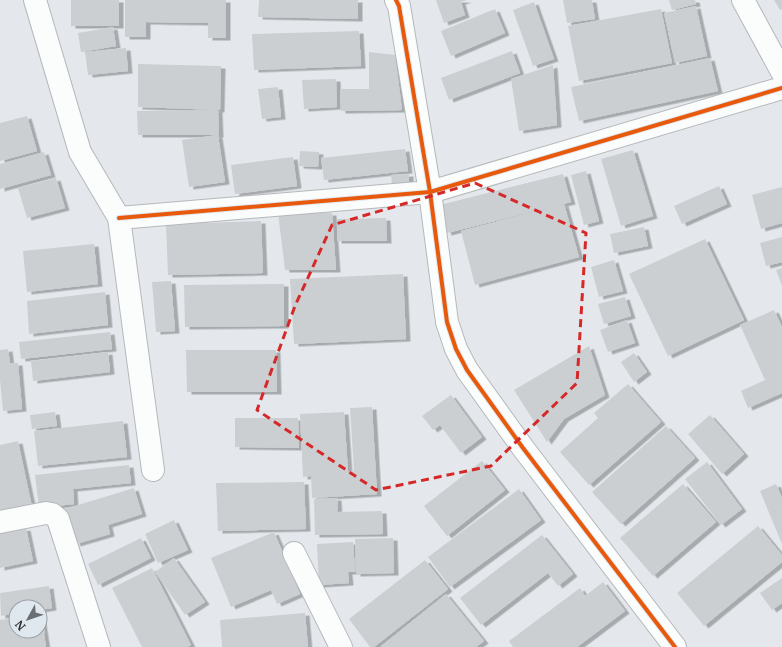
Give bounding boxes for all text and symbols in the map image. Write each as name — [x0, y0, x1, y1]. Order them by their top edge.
north arrow — [8, 599, 48, 639]
text: N — [12, 617, 28, 633]

